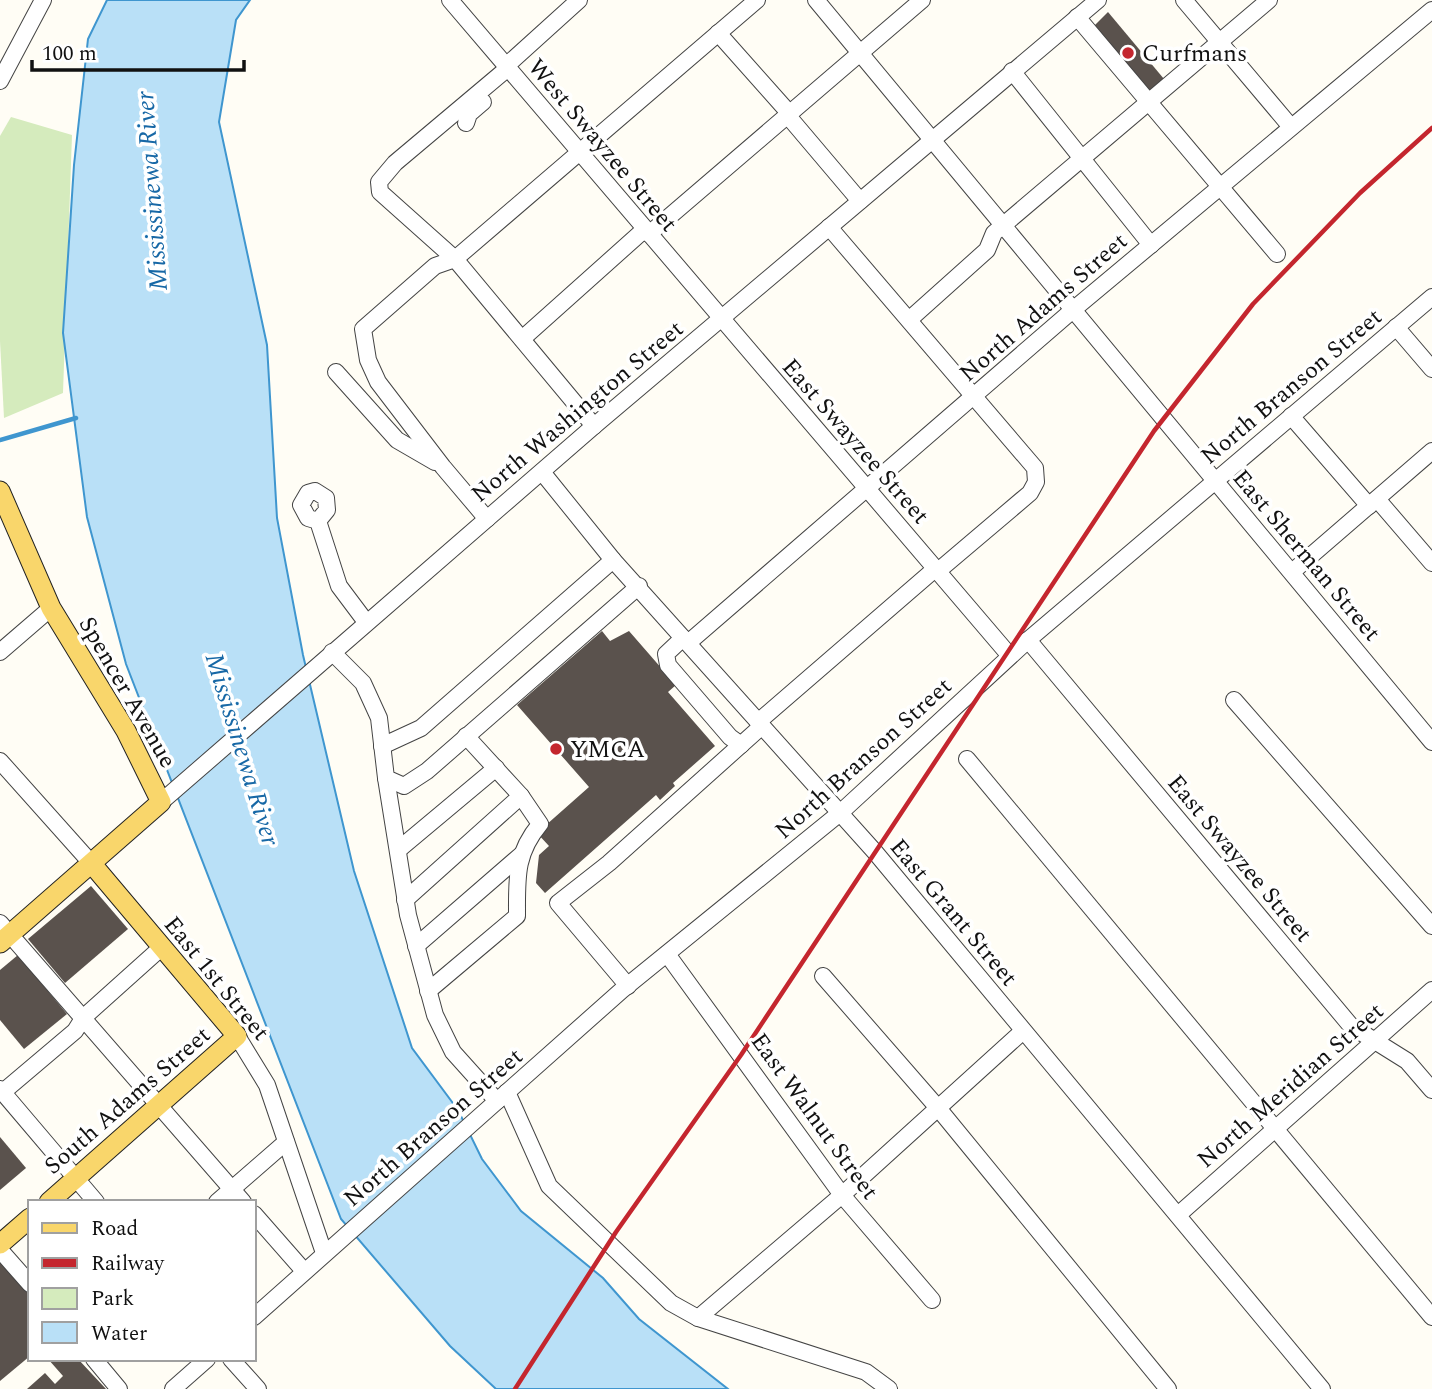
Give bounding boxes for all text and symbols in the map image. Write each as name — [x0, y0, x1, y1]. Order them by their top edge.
scale bar — [32, 28, 243, 72]
place label: Curfmans — [1142, 36, 1247, 72]
text: 100 m — [42, 38, 97, 70]
marker: Curfmans — [1120, 45, 1136, 61]
street label: West Swayzee Street — [519, 51, 686, 240]
water label: Mississinewa River — [125, 89, 179, 292]
street label: North Adams Street — [952, 224, 1136, 391]
street label: North Branson Street — [1193, 300, 1390, 474]
street label: North Washington Street — [463, 312, 692, 512]
street label: East Swayzee Street — [773, 351, 938, 533]
street label: East Sherman Street — [1223, 462, 1389, 650]
street label: Spencer Avenue — [69, 610, 185, 775]
water label: Mississinewa River — [194, 648, 291, 852]
street label: North Branson Street — [767, 669, 960, 848]
place label: YMCA — [570, 732, 645, 768]
marker: YMCA — [548, 741, 564, 757]
street label: East Swayzee Street — [1158, 767, 1321, 951]
street label: East Grant Street — [881, 831, 1026, 994]
street label: East 1st Street — [155, 908, 278, 1049]
street label: North Meridian Street — [1189, 994, 1392, 1177]
street label: South Adams Street — [36, 1018, 219, 1183]
street label: East Walnut Street — [741, 1026, 887, 1208]
street label: North Branson Street — [336, 1039, 531, 1216]
legend — [28, 1200, 256, 1361]
text: Road — [91, 1213, 138, 1245]
text: Railway — [91, 1248, 165, 1280]
text: Park — [91, 1283, 135, 1315]
text: Water — [91, 1318, 147, 1350]

